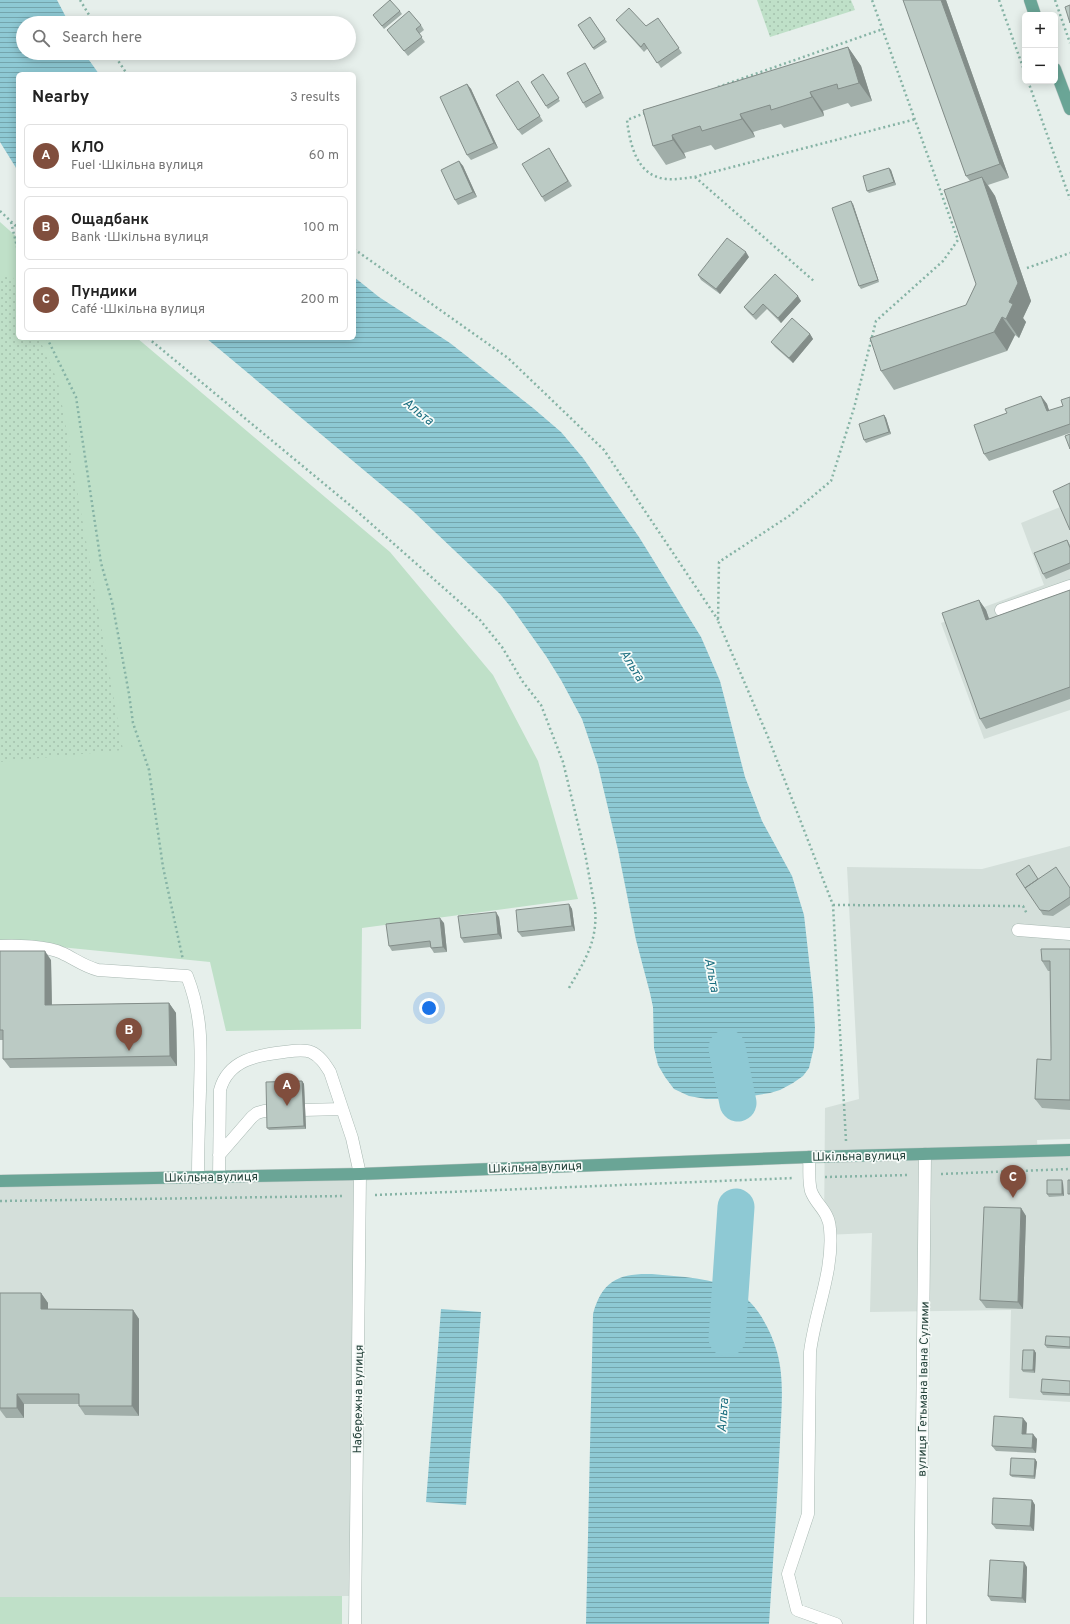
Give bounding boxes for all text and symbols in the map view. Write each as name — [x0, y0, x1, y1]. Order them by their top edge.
map controls — [1022, 12, 1058, 84]
button: + — [1022, 12, 1058, 48]
search box — [16, 16, 356, 60]
icon: search — [30, 27, 52, 49]
text: Search here — [62, 29, 142, 48]
button: − — [1022, 48, 1058, 84]
text: Nearby — [32, 87, 89, 109]
text: 3 results — [290, 90, 340, 106]
text: КЛО — [71, 139, 104, 158]
text: A — [41, 148, 51, 164]
text: 60 m — [309, 148, 339, 164]
text: Fuel · Шкільна вулиця — [71, 158, 203, 174]
text: Ощадбанк — [71, 211, 149, 230]
text: B — [42, 220, 50, 236]
text: 100 m — [303, 220, 339, 236]
text: Bank · Шкільна вулиця — [71, 230, 209, 246]
text: Пундики — [71, 283, 137, 302]
text: C — [42, 292, 50, 308]
text: 200 m — [300, 292, 339, 308]
text: Café · Шкільна вулиця — [71, 302, 205, 318]
water label: Альта — [399, 396, 436, 430]
water label: Альта — [615, 647, 647, 685]
water label: Альта — [700, 957, 722, 994]
your location — [419, 998, 439, 1018]
pin: B — [116, 1018, 142, 1051]
pin: A — [274, 1073, 300, 1106]
street label: Шкільна вулиця — [812, 1148, 906, 1166]
street label: Шкільна вулиця — [488, 1158, 582, 1178]
pin: C — [1000, 1165, 1026, 1198]
street label: Шкільна вулиця — [164, 1169, 258, 1187]
street label: вулиця Гетьмана Івана Сулими — [914, 1301, 934, 1477]
street label: Набережна вулиця — [350, 1344, 368, 1454]
water label: Альта — [715, 1397, 733, 1433]

